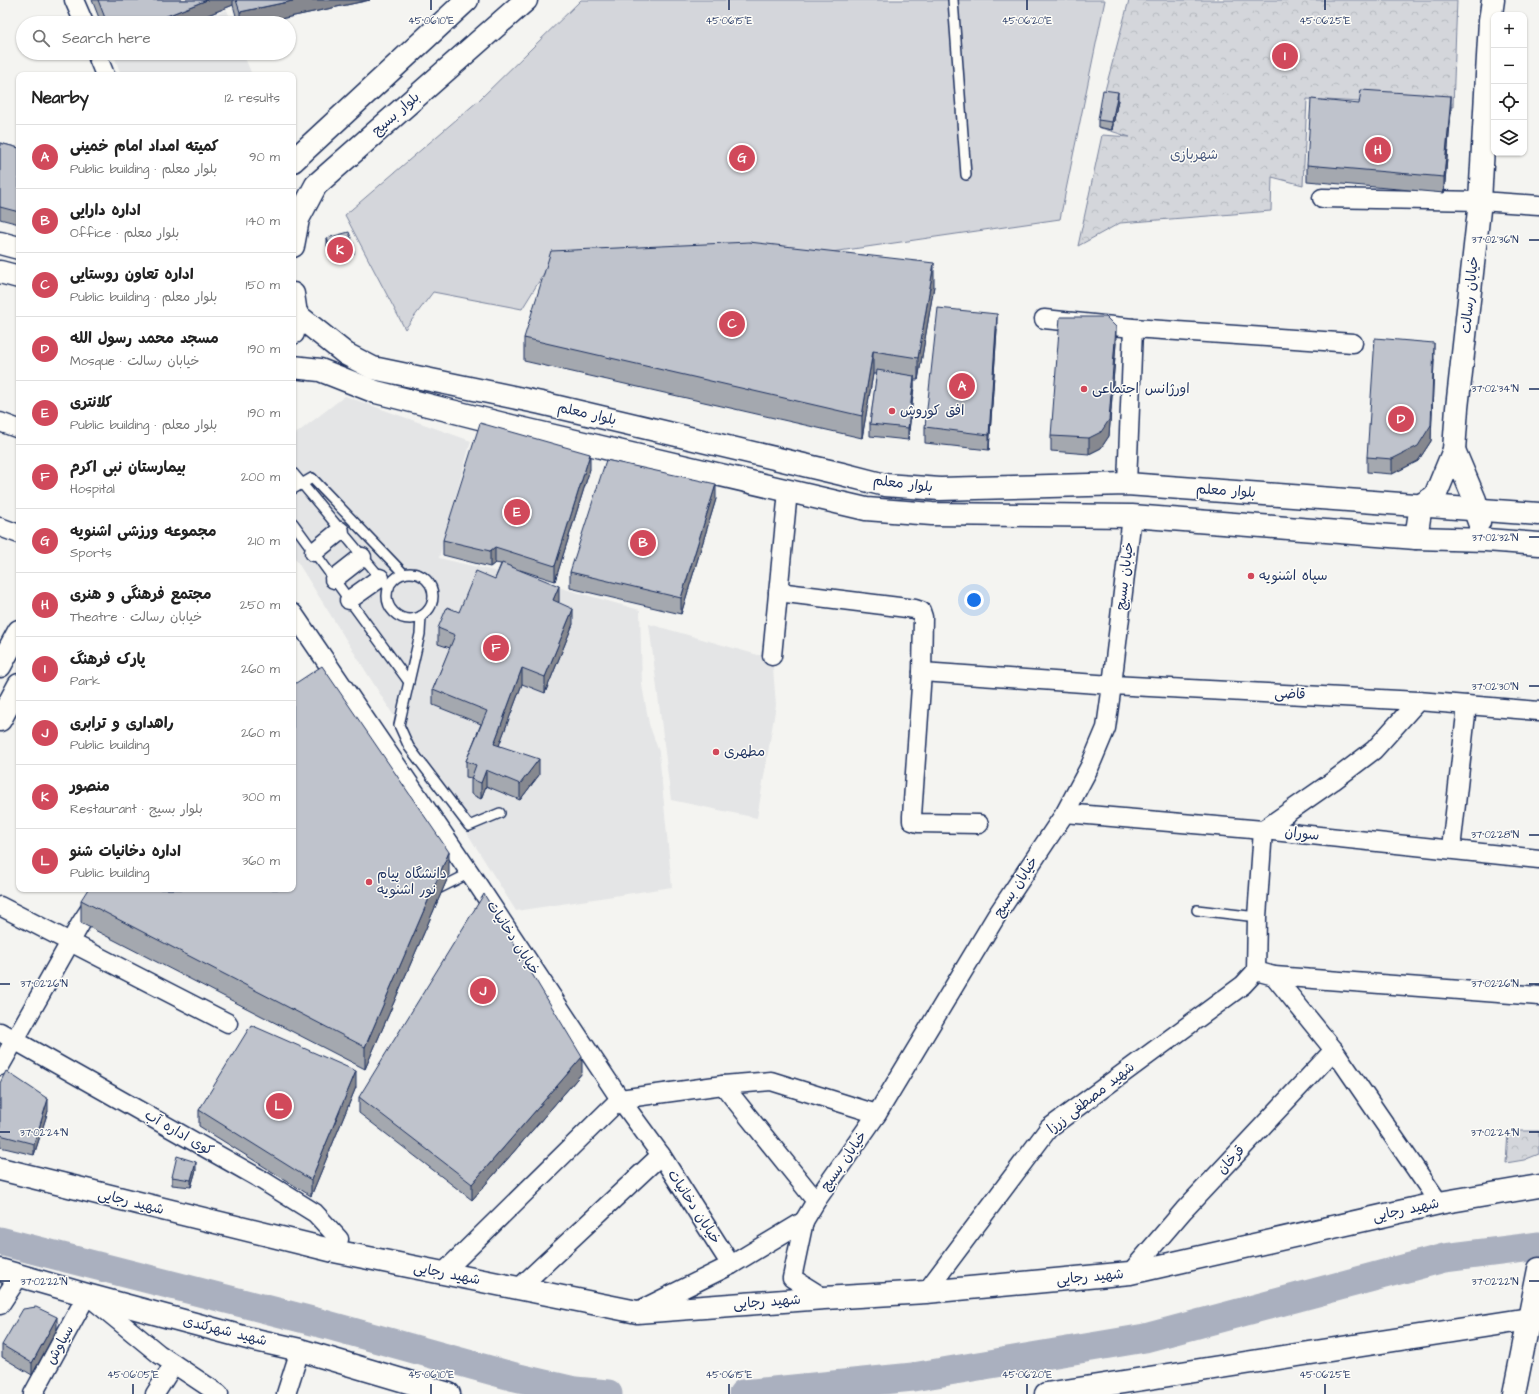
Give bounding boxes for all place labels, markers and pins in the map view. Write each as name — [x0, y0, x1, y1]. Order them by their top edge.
pin: I — [1272, 41, 1298, 71]
pin: H — [1365, 135, 1391, 165]
pin: G — [729, 143, 755, 173]
pin: K — [327, 235, 353, 265]
pin: C — [719, 309, 745, 339]
pin: A — [949, 371, 975, 401]
place label: اورژانس اجتماعی — [1092, 379, 1190, 399]
marker: اورژانس اجتماعی — [1079, 384, 1089, 394]
place label: افق کوروش — [900, 401, 964, 421]
pin: D — [1388, 404, 1414, 434]
marker: افق کوروش — [887, 406, 897, 416]
pin: E — [504, 497, 530, 527]
pin: B — [630, 528, 656, 558]
place label: سپاه اشنویه — [1259, 566, 1328, 586]
marker: سپاه اشنویه — [1246, 571, 1256, 581]
pin: F — [483, 633, 509, 663]
place label: مطهری — [724, 742, 765, 762]
marker: مطهری — [711, 747, 721, 757]
place label: دانشگاه پیام نور اشنویه — [377, 864, 447, 900]
marker: دانشگاه پیام نور اشنویه — [364, 877, 374, 887]
pin: J — [470, 976, 496, 1006]
pin: L — [266, 1091, 292, 1121]

